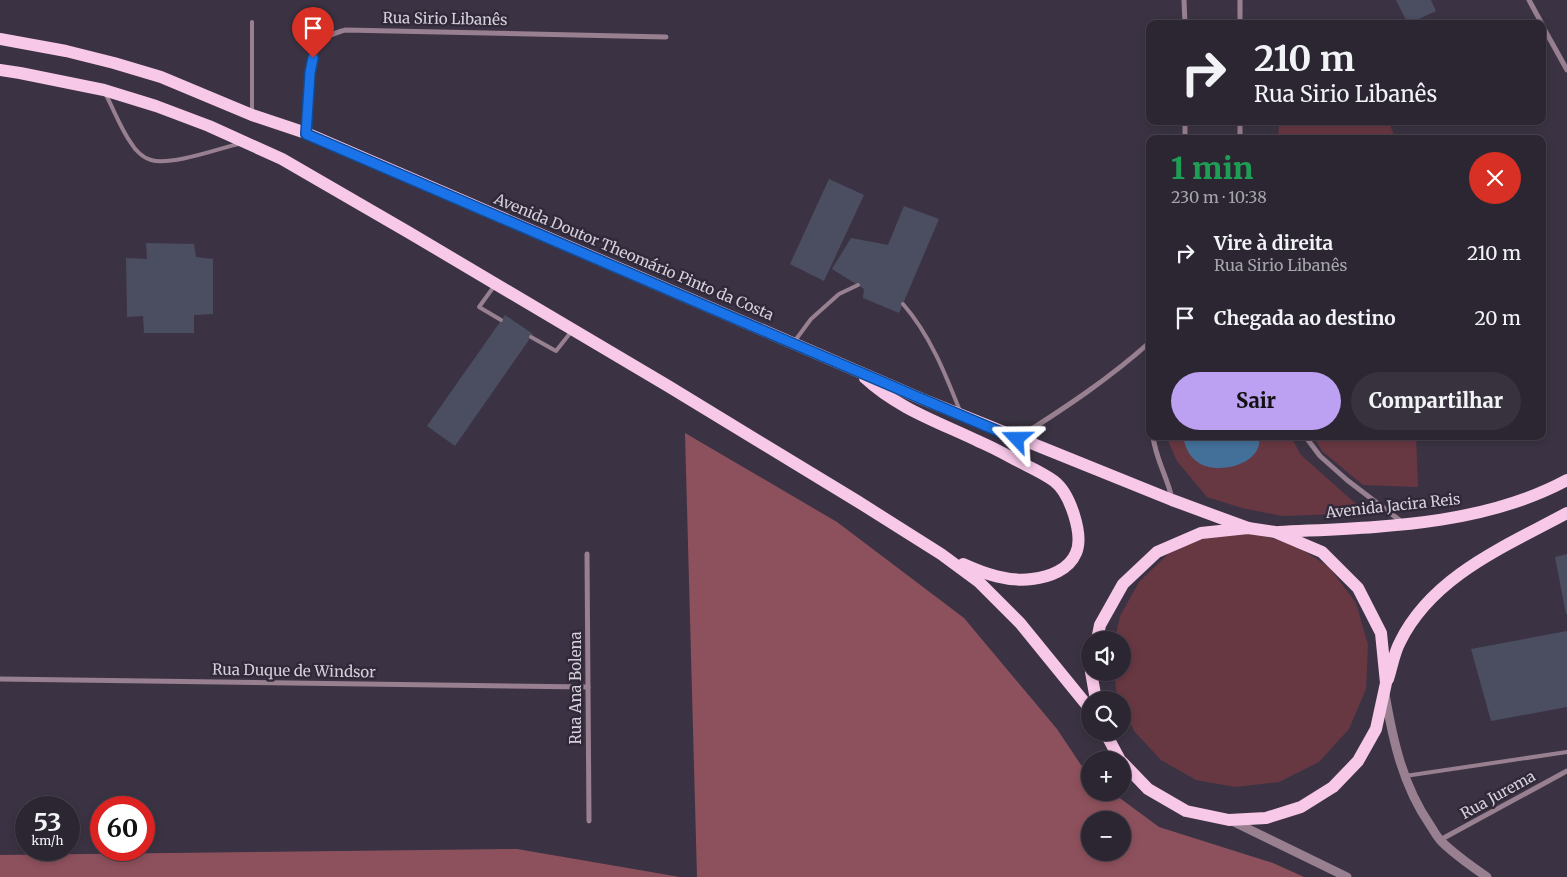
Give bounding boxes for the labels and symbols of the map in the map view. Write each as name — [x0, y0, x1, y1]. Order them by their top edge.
pin — [292, 7, 334, 58]
street label: Rua Sirio Libanês — [382, 8, 508, 29]
street label: Avenida Doutor Theomário Pinto da Costa — [491, 188, 777, 324]
position arrow — [990, 412, 1042, 464]
street label: Avenida Jacira Reis — [1324, 489, 1461, 522]
street label: Rua Ana Bolena — [566, 632, 585, 744]
street label: Rua Duque de Windsor — [212, 660, 376, 681]
street label: Rua Jurema — [1457, 766, 1539, 823]
speed limit sign: 60 — [90, 796, 155, 861]

